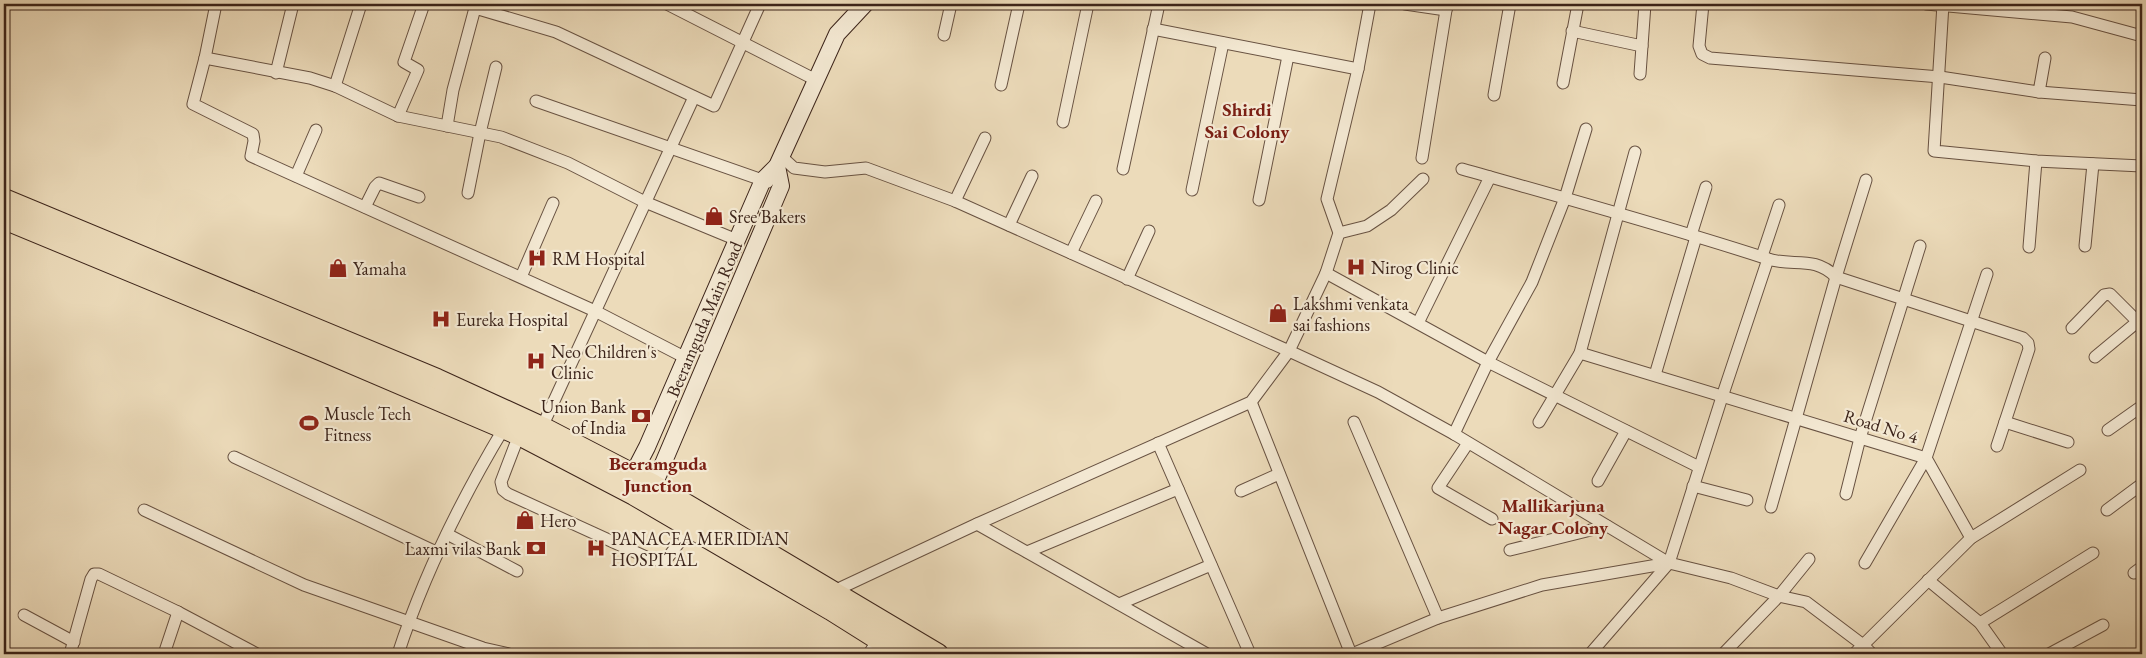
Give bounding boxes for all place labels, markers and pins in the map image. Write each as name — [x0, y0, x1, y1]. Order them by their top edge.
shop icon: Sree Bakers — [703, 205, 725, 227]
place label: Sree Bakers — [729, 205, 806, 228]
hospital icon: RM Hospital — [526, 247, 548, 269]
place label: RM Hospital — [552, 247, 645, 270]
hospital icon: Nirog Clinic — [1345, 256, 1367, 278]
place label: Nirog Clinic — [1371, 256, 1459, 279]
shop icon: Yamaha — [327, 257, 349, 279]
place label: Yamaha — [353, 257, 407, 280]
place label: Lakshmi venkata sai fashions — [1293, 292, 1409, 336]
shop icon: Lakshmi venkata sai fashions — [1267, 302, 1289, 324]
hospital icon: Eureka Hospital — [430, 308, 452, 330]
place label: Eureka Hospital — [456, 308, 568, 331]
place label: Neo Children's Clinic — [551, 340, 657, 384]
hospital icon: Neo Children's Clinic — [525, 350, 547, 372]
place label: Union Bank of India — [541, 395, 627, 439]
place label: Muscle Tech Fitness — [324, 402, 411, 446]
bank icon: Union Bank of India — [630, 405, 652, 427]
sports icon: Muscle Tech Fitness — [298, 412, 320, 434]
shop icon: Hero — [514, 509, 536, 531]
place label: Hero — [540, 509, 577, 532]
place label: PANACEA MERIDIAN HOSPITAL — [611, 527, 789, 571]
place label: Laxmi vilas Bank — [405, 537, 522, 560]
bank icon: Laxmi vilas Bank — [525, 537, 547, 559]
hospital icon: PANACEA MERIDIAN HOSPITAL — [585, 537, 607, 559]

